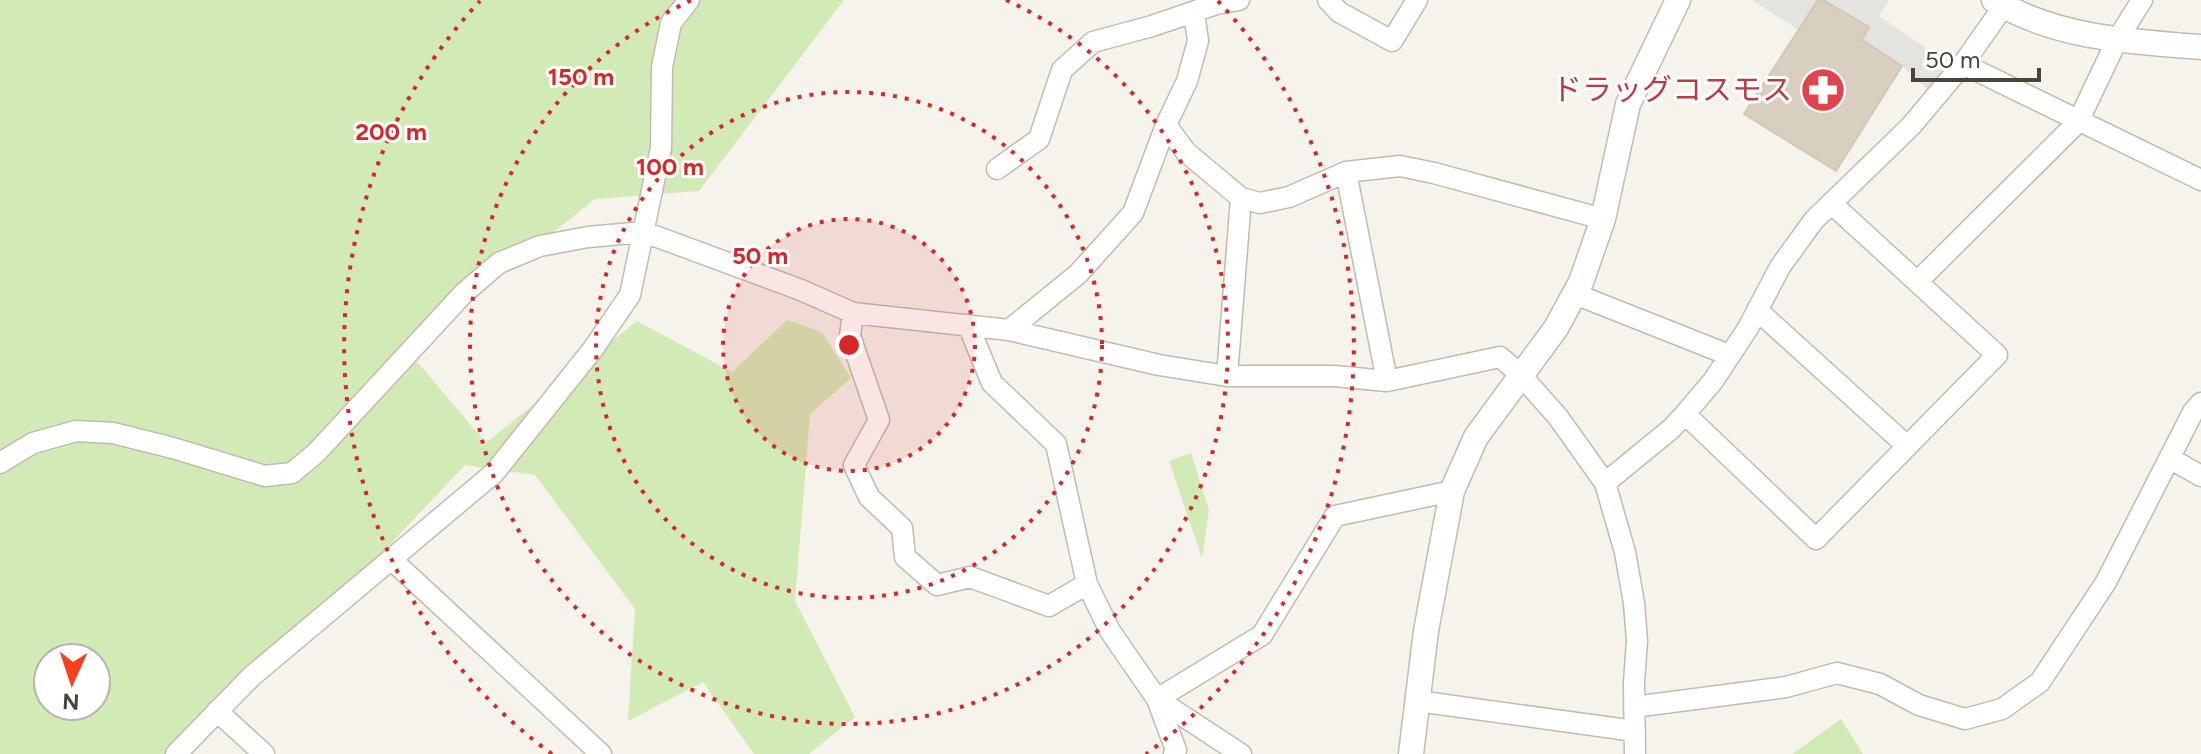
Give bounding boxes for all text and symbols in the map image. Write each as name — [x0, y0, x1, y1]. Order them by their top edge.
scale bar — [1913, 32, 2039, 82]
text: 50 m — [1925, 45, 1981, 74]
text: 150 m — [548, 62, 614, 91]
pharmacy icon: ドラッグコスモス — [1799, 66, 1847, 114]
place label: ドラッグコスモス — [1552, 71, 1792, 108]
text: 200 m — [355, 117, 427, 146]
text: 100 m — [636, 152, 704, 181]
text: 50 m — [732, 241, 788, 270]
centre of rings — [835, 331, 863, 359]
north arrow — [32, 642, 112, 722]
text: N — [62, 688, 80, 715]

